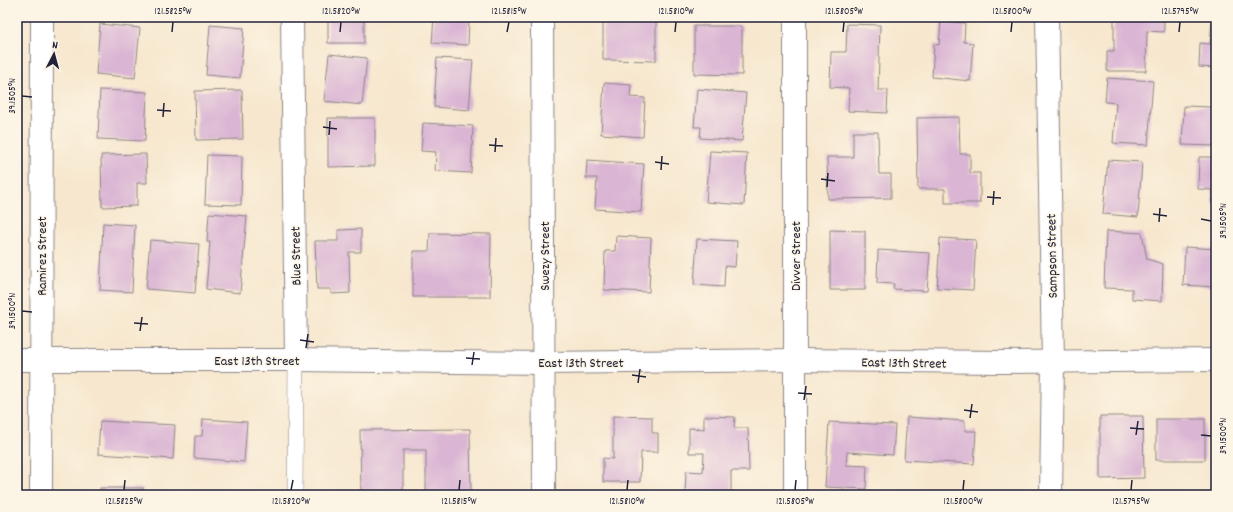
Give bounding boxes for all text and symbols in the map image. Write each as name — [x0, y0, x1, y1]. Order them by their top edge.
text: 121.5825°W — [155, 5, 192, 19]
text: 121.5820°W — [322, 5, 360, 19]
text: 121.5815°W — [492, 5, 527, 19]
text: 121.5810°W — [658, 5, 694, 19]
text: 121.5805°W — [825, 5, 863, 19]
text: 121.5800°W — [993, 5, 1032, 19]
text: 121.5795°W — [1161, 5, 1199, 19]
north arrow — [34, 34, 74, 74]
text: N — [51, 38, 59, 54]
text: 39.1505°N — [6, 78, 20, 114]
text: 39.1505°N — [1217, 203, 1231, 239]
street label: Sampson Street — [1042, 213, 1064, 298]
street label: Ramirez Street — [33, 216, 53, 296]
street label: Swezy Street — [536, 221, 556, 291]
street label: Divver Street — [787, 221, 807, 291]
street label: Blue Street — [286, 226, 308, 286]
text: 39.1500°N — [6, 293, 20, 329]
street label: East 13th Street — [214, 352, 300, 372]
street label: East 13th Street — [861, 353, 947, 375]
street label: East 13th Street — [538, 354, 624, 374]
text: 39.1500°N — [1217, 418, 1231, 454]
text: 121.5825°W — [106, 495, 143, 509]
text: 121.5820°W — [272, 495, 310, 509]
text: 121.5815°W — [442, 495, 477, 509]
text: 121.5810°W — [609, 495, 645, 509]
text: 121.5805°W — [776, 495, 814, 509]
text: 121.5800°W — [944, 495, 983, 509]
text: 121.5795°W — [1112, 495, 1150, 509]

